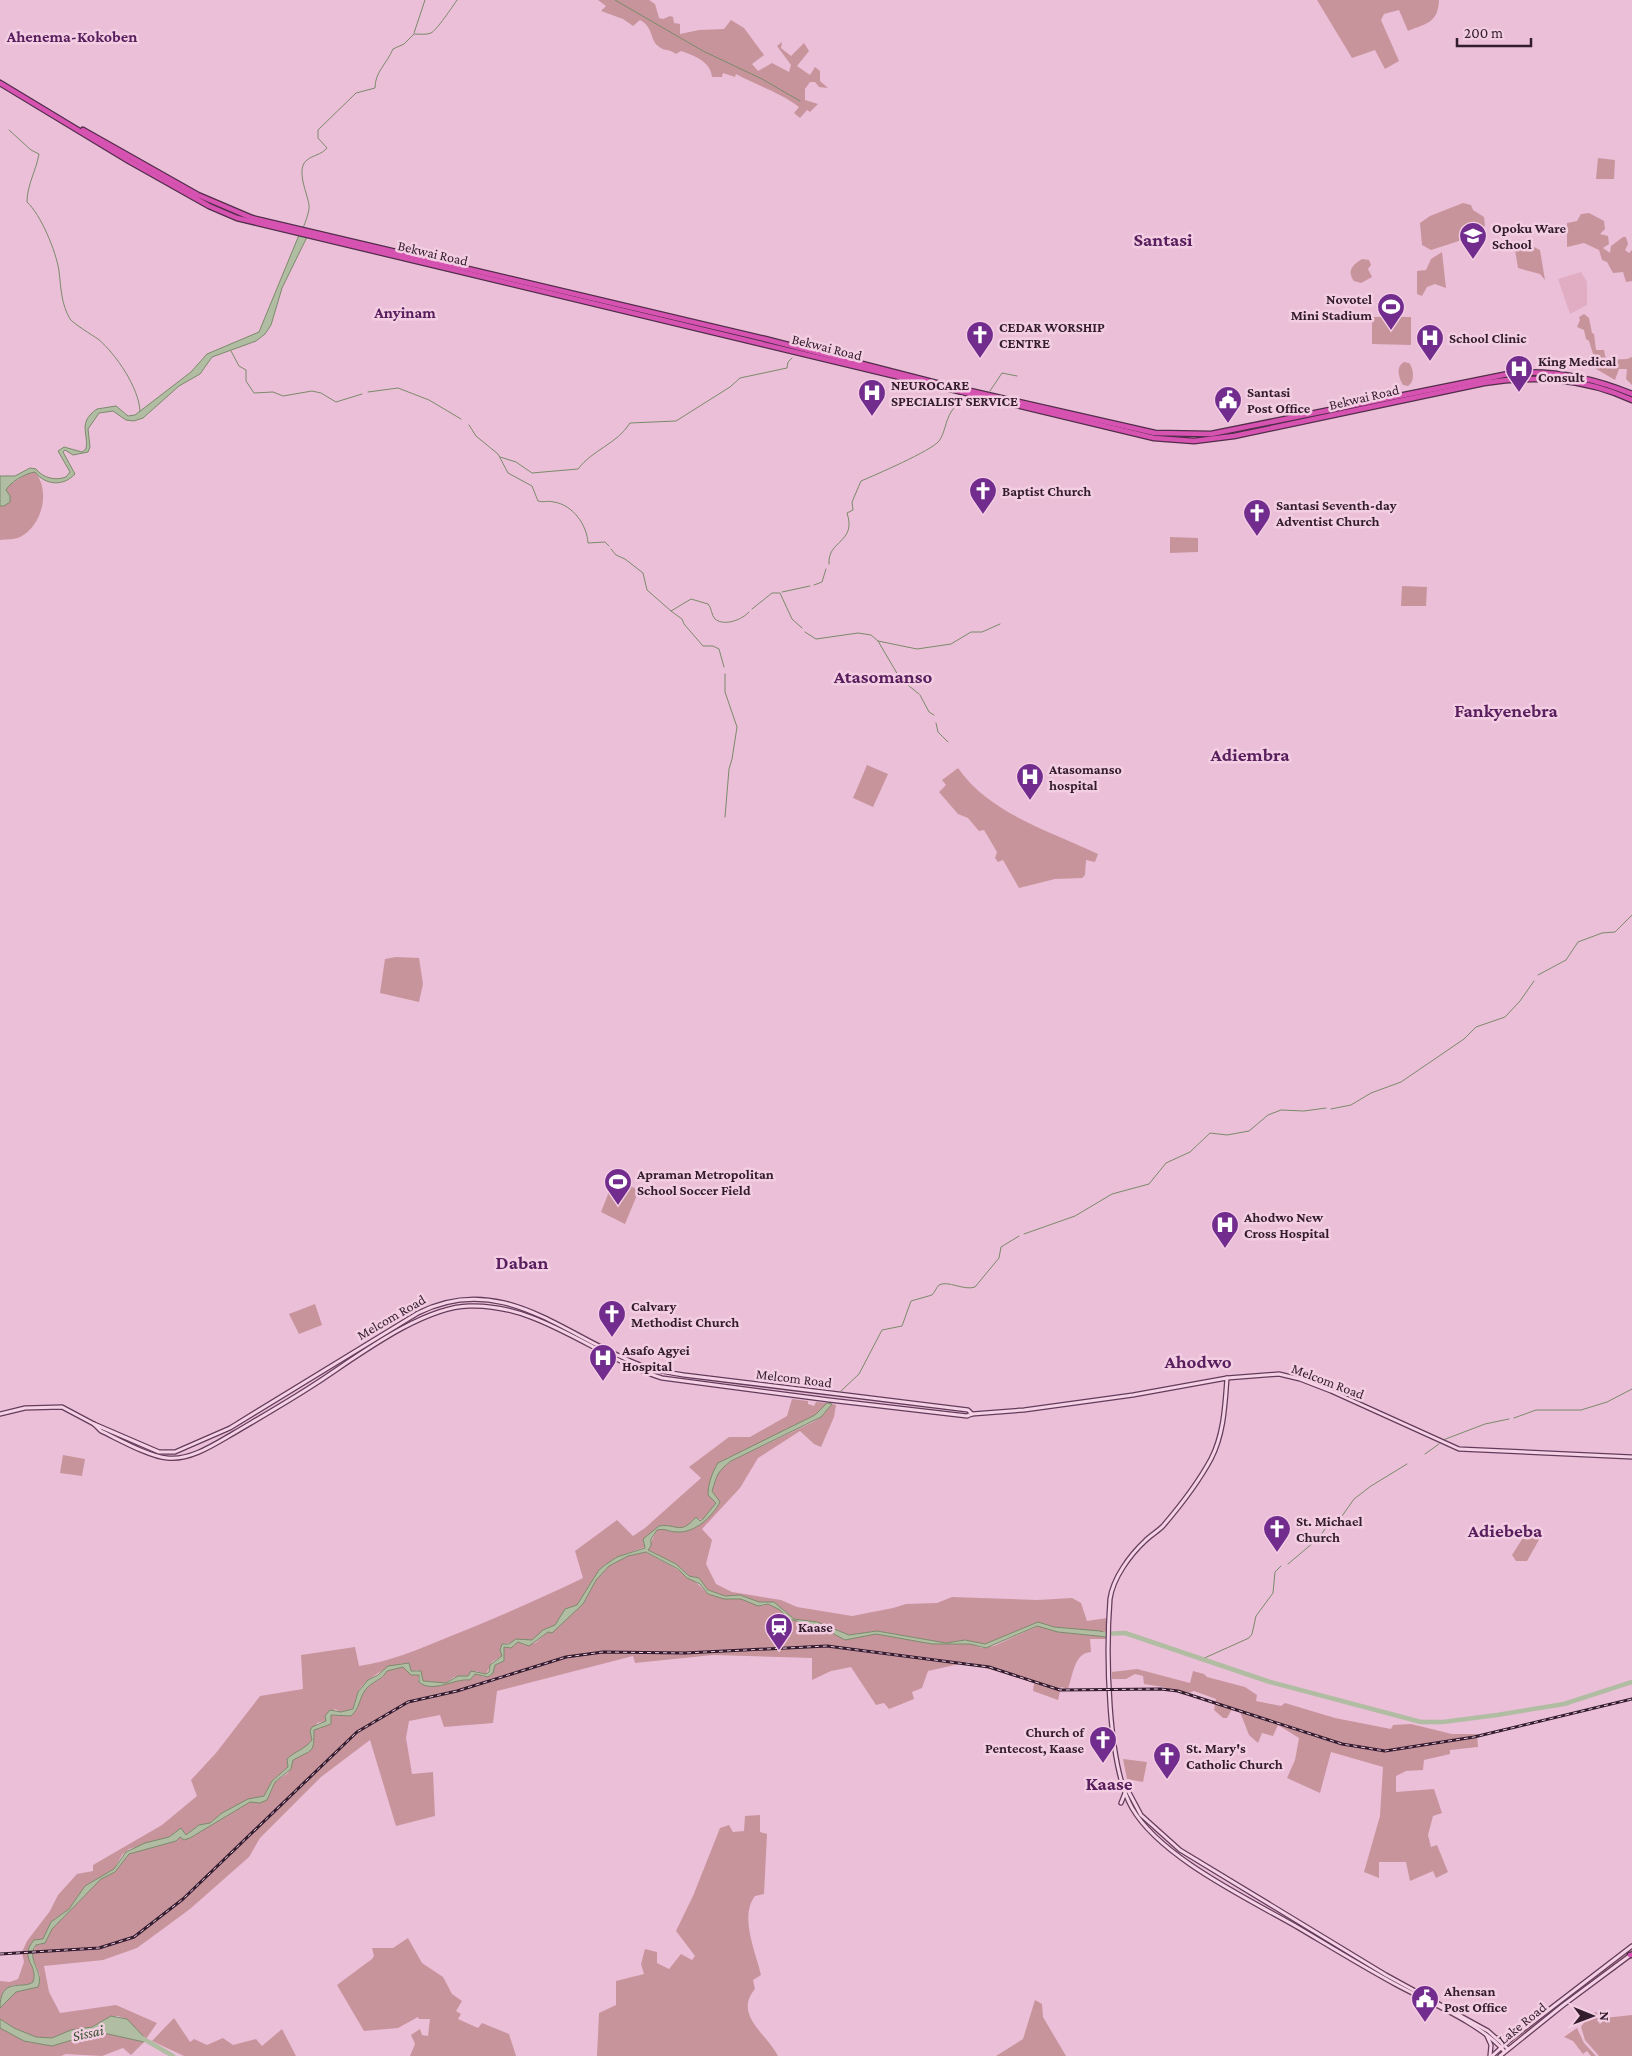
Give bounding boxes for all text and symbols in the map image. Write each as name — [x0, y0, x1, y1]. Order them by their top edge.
scale bar — [1457, 15, 1531, 47]
text: 200 m — [1464, 25, 1503, 41]
district label: Ahenema-Kokoben — [6, 28, 137, 45]
place label: Opoku Ware School — [1492, 220, 1567, 252]
school or university icon: Opoku Ware School — [1458, 221, 1488, 260]
district label: Santasi — [1134, 229, 1193, 250]
street label: Bekwai Road — [396, 237, 470, 269]
place label: Novotel Mini Stadium — [1291, 291, 1372, 323]
sports icon: Novotel Mini Stadium — [1376, 292, 1406, 331]
district label: Anyinam — [373, 304, 436, 321]
place label: CEDAR WORSHIP CENTRE — [999, 319, 1105, 351]
church icon: CEDAR WORSHIP CENTRE — [965, 320, 995, 359]
hospital icon: School Clinic — [1415, 323, 1445, 362]
place label: School Clinic — [1449, 330, 1527, 346]
street label: Bekwai Road — [790, 331, 864, 364]
place label: King Medical Consult — [1538, 353, 1616, 385]
hospital icon: King Medical Consult — [1504, 354, 1534, 393]
place label: NEUROCARE SPECIALIST SERVICE — [891, 377, 1018, 409]
hospital icon: NEUROCARE SPECIALIST SERVICE — [857, 378, 887, 417]
street label: Bekwai Road — [1327, 381, 1401, 413]
place label: Santasi Post Office — [1247, 384, 1311, 416]
public building icon: Santasi Post Office — [1213, 385, 1243, 424]
church icon: Baptist Church — [968, 476, 998, 515]
place label: Baptist Church — [1002, 483, 1091, 499]
place label: Santasi Seventh-day Adventist Church — [1275, 497, 1397, 529]
church icon: Santasi Seventh-day Adventist Church — [1242, 498, 1272, 537]
district label: Atasomanso — [833, 666, 932, 687]
district label: Fankyenebra — [1454, 700, 1559, 721]
district label: Adiembra — [1210, 744, 1290, 765]
place label: Atasomanso hospital — [1048, 761, 1122, 793]
hospital icon: Atasomanso hospital — [1015, 762, 1045, 801]
place label: Apraman Metropolitan School Soccer Field — [636, 1166, 774, 1198]
sports icon: Apraman Metropolitan School Soccer Field — [603, 1167, 633, 1206]
place label: Ahodwo New Cross Hospital — [1243, 1209, 1329, 1241]
hospital icon: Ahodwo New Cross Hospital — [1210, 1210, 1240, 1249]
district label: Daban — [496, 1252, 549, 1273]
street label: Melcom Road — [354, 1291, 429, 1343]
place label: Calvary Methodist Church — [631, 1298, 739, 1330]
church icon: Calvary Methodist Church — [597, 1299, 627, 1338]
place label: Asafo Agyei Hospital — [621, 1342, 690, 1374]
hospital icon: Asafo Agyei Hospital — [588, 1343, 618, 1382]
district label: Ahodwo — [1163, 1351, 1232, 1372]
street label: Melcom Road — [1289, 1360, 1367, 1402]
street label: Melcom Road — [755, 1365, 834, 1391]
place label: St. Michael Church — [1296, 1513, 1363, 1545]
church icon: St. Michael Church — [1262, 1514, 1292, 1553]
district label: Adiebeba — [1467, 1520, 1543, 1541]
station icon: Kaase — [764, 1612, 794, 1651]
place label: Kaase — [798, 1619, 833, 1635]
place label: Church of Pentecost, Kaase — [985, 1724, 1086, 1757]
church icon: Church of Pentecost, Kaase — [1088, 1725, 1118, 1764]
place label: St. Mary's Catholic Church — [1186, 1740, 1283, 1772]
church icon: St. Mary's Catholic Church — [1152, 1741, 1182, 1780]
district label: Kaase — [1085, 1773, 1133, 1794]
place label: Ahensan Post Office — [1443, 1983, 1508, 2015]
public building icon: Ahensan Post Office — [1410, 1984, 1440, 2023]
north arrow — [1567, 1991, 1617, 2041]
street label: Lake Road — [1495, 1998, 1550, 2047]
text: N — [1597, 2011, 1613, 2022]
water label: Sissai — [71, 2022, 106, 2044]

